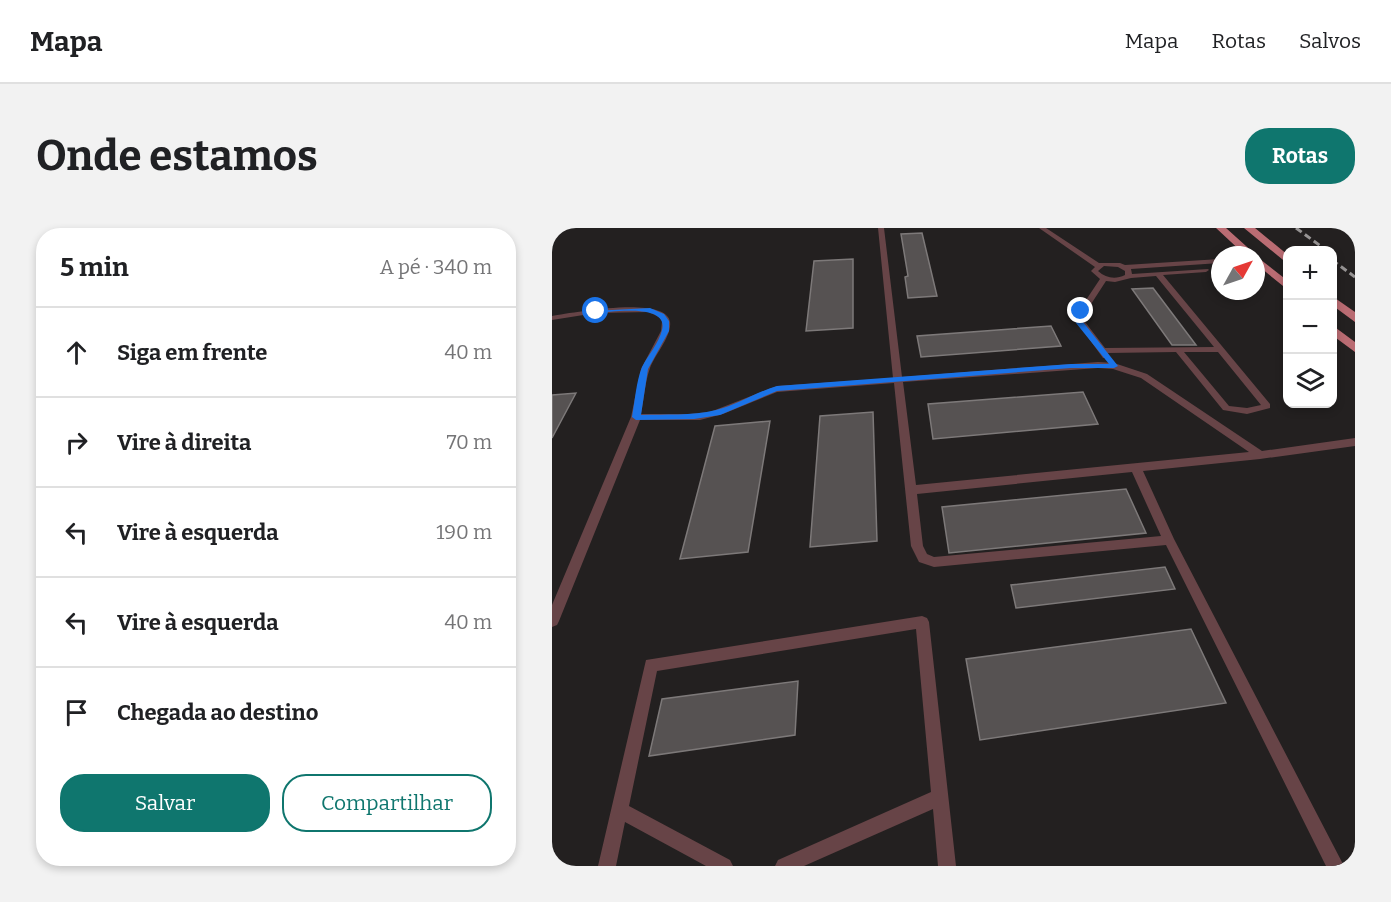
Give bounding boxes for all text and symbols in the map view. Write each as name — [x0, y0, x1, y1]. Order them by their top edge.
text: Mapa — [30, 25, 103, 58]
text: Mapa — [1125, 28, 1179, 54]
text: Rotas — [1212, 28, 1266, 54]
text: Salvos — [1299, 28, 1361, 54]
button: Rotas — [1245, 128, 1355, 184]
text: Onde estamos — [36, 131, 318, 181]
north arrow — [1211, 246, 1265, 300]
map controls — [1283, 246, 1337, 408]
button: + — [1283, 246, 1337, 300]
text: 5 min — [60, 252, 129, 283]
text: A pé · 340 m — [380, 255, 492, 279]
route start — [582, 297, 608, 323]
route end — [1067, 297, 1093, 323]
button: − — [1283, 300, 1337, 354]
icon: ahead — [60, 336, 93, 369]
text: Siga em frente — [117, 339, 267, 366]
text: 40 m — [444, 340, 492, 364]
button: layers — [1283, 354, 1337, 408]
icon: right — [60, 426, 93, 459]
text: Vire à direita — [117, 429, 251, 456]
text: 70 m — [446, 430, 492, 454]
icon: left — [60, 516, 93, 549]
text: Vire à esquerda — [117, 519, 278, 546]
text: 190 m — [436, 520, 492, 544]
icon: left — [60, 606, 93, 639]
text: Vire à esquerda — [117, 609, 278, 636]
text: 40 m — [444, 610, 492, 634]
icon: arrive — [60, 696, 93, 729]
text: Chegada ao destino — [117, 699, 318, 726]
button: Salvar — [60, 774, 270, 832]
button: Compartilhar — [282, 774, 492, 832]

